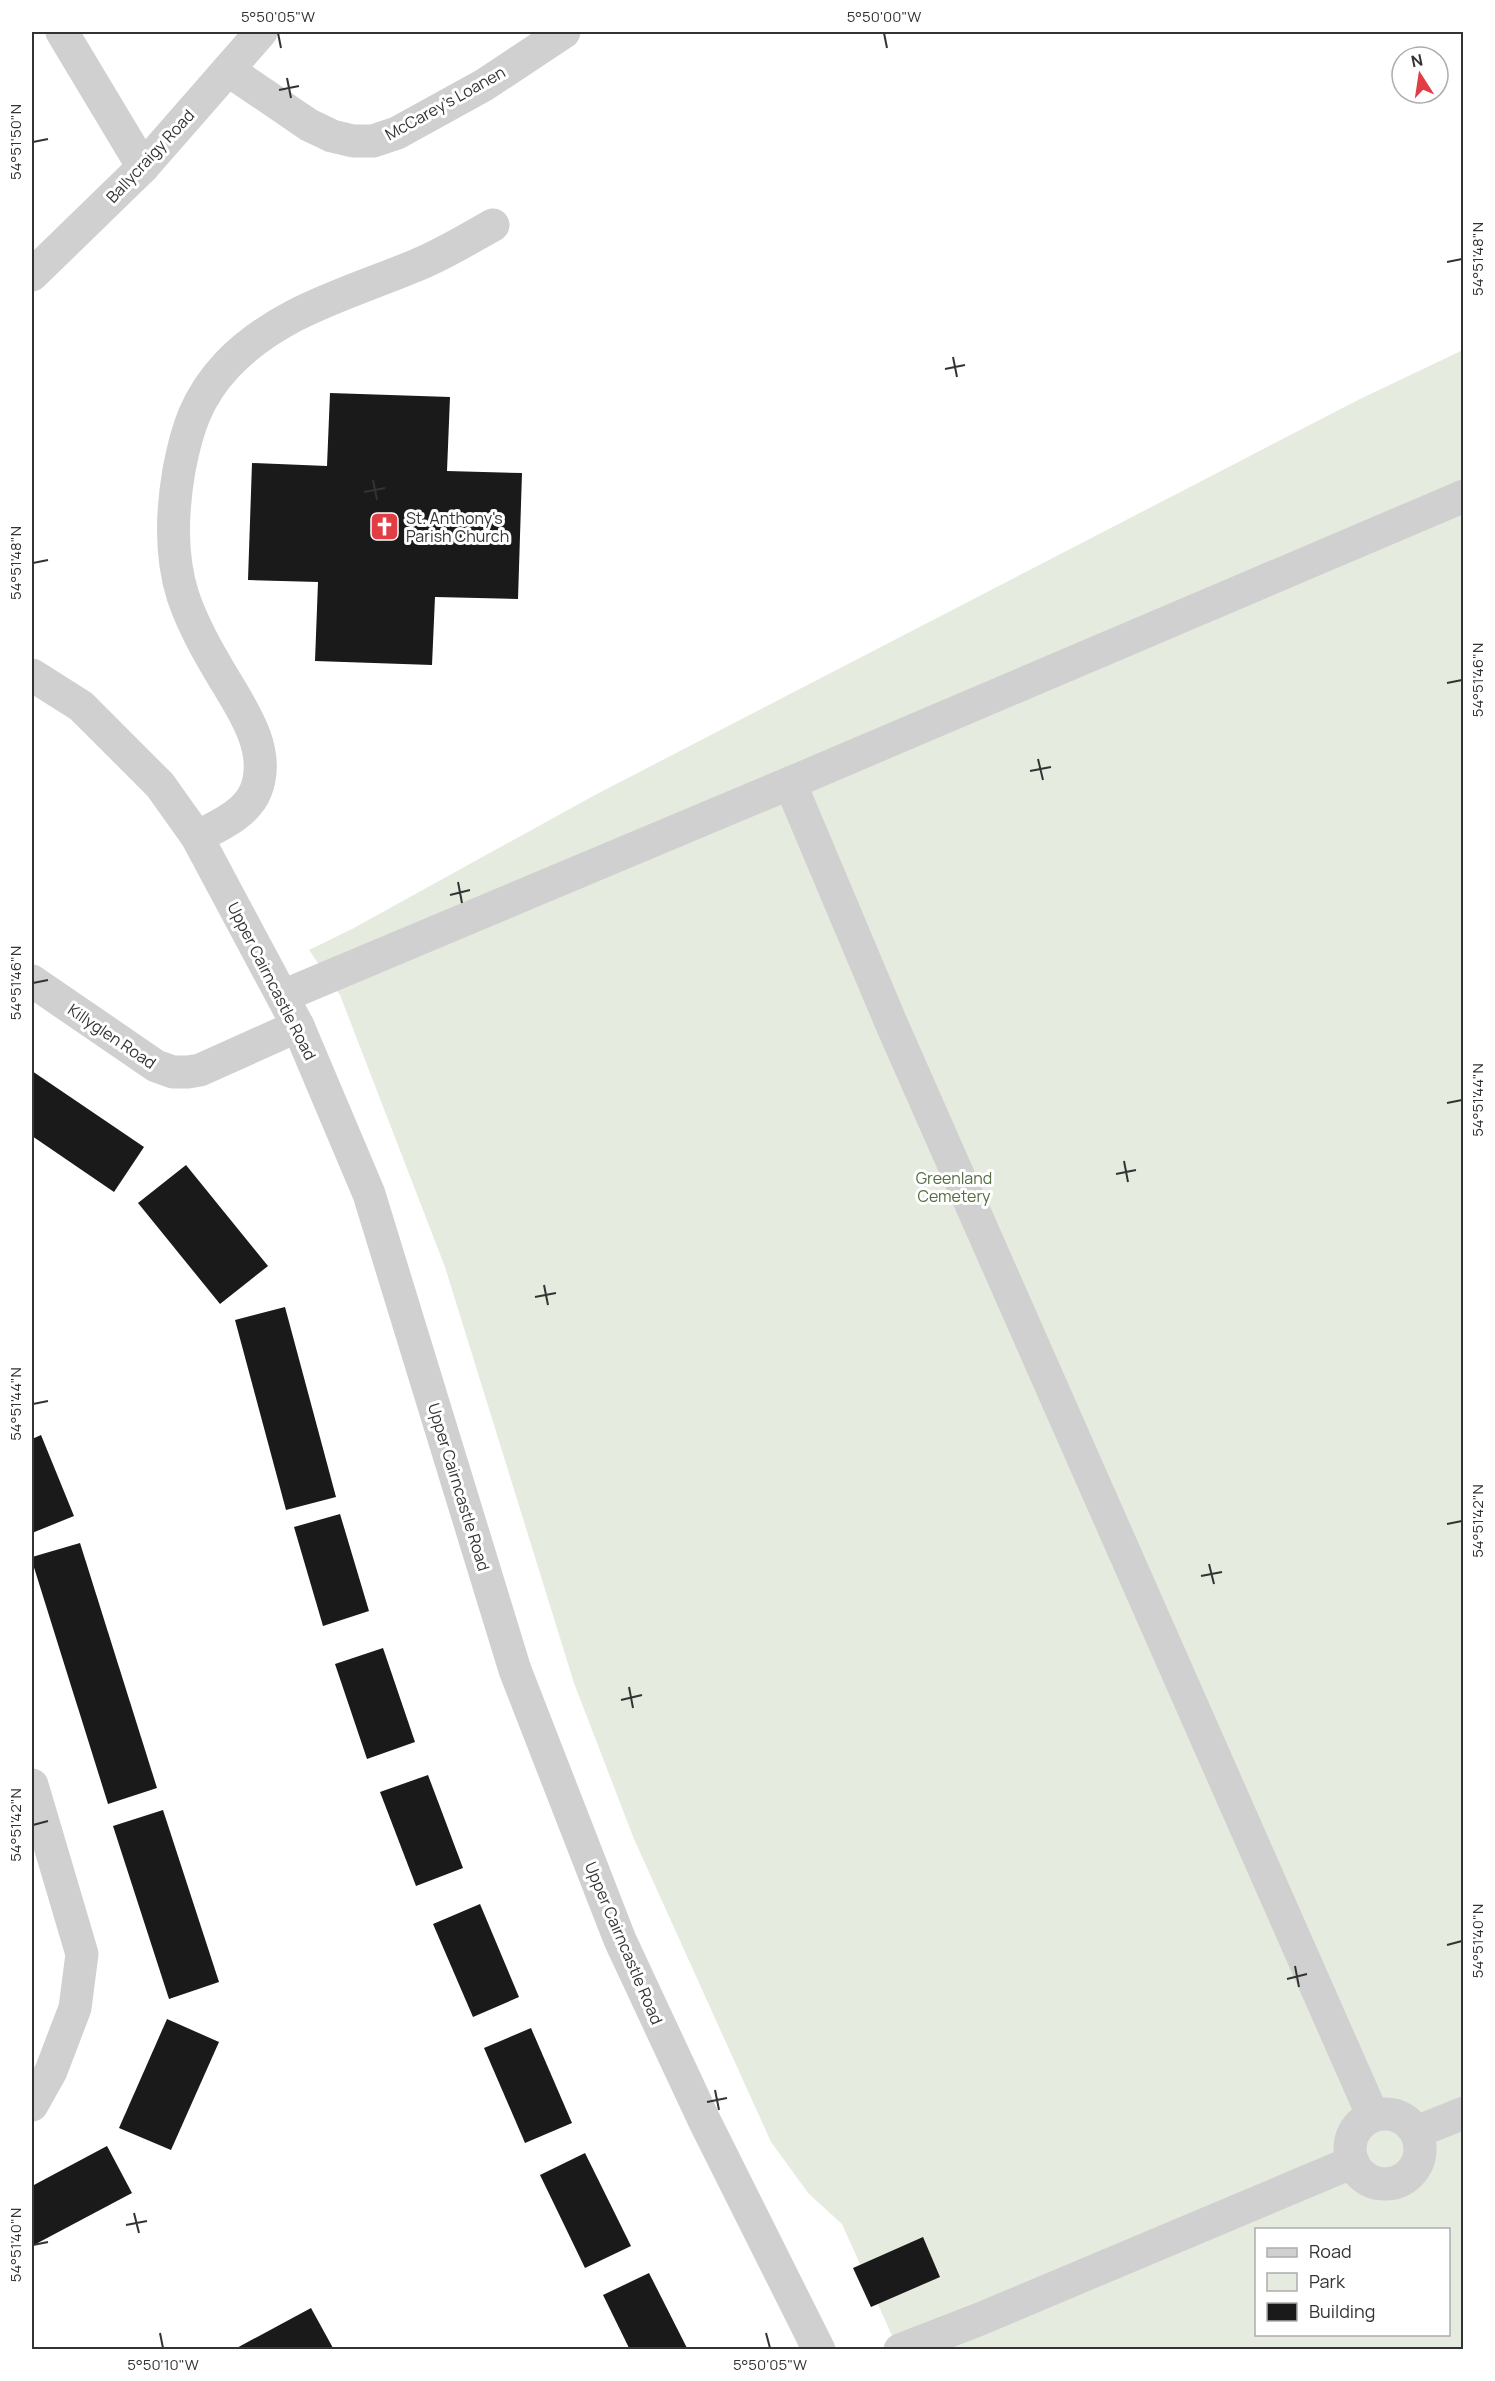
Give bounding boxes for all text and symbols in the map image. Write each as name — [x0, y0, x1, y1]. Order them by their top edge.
text: 5°50'05"W — [241, 6, 315, 27]
text: 5°50'00"W — [847, 6, 921, 27]
north arrow — [1390, 45, 1450, 105]
text: N — [1409, 48, 1425, 72]
street label: McCarey's Loanen — [381, 61, 509, 145]
text: 54°51'50"N — [5, 104, 26, 180]
street label: Ballycraigy Road — [101, 105, 199, 207]
text: 54°51'48"N — [1467, 222, 1488, 296]
place label: St. Anthony's Parish Church — [406, 507, 509, 547]
church icon: St. Anthony's Parish Church — [369, 511, 401, 543]
text: 54°51'48"N — [5, 526, 26, 600]
text: 54°51'46"N — [1467, 643, 1488, 717]
street label: Upper Cairncastle Road — [223, 898, 321, 1064]
text: 54°51'46"N — [5, 946, 26, 1020]
street label: Killyglen Road — [64, 998, 160, 1074]
text: 54°51'44"N — [1467, 1063, 1488, 1137]
park label: Greenland Cemetery — [916, 1167, 992, 1207]
text: 54°51'44"N — [5, 1367, 26, 1441]
street label: Upper Cairncastle Road — [423, 1400, 495, 1574]
text: 54°51'42"N — [1467, 1484, 1488, 1558]
text: 54°51'42"N — [5, 1788, 26, 1862]
street label: Upper Cairncastle Road — [580, 1858, 668, 2028]
text: 54°51'40"N — [1467, 1904, 1488, 1978]
text: 54°51'40"N — [5, 2208, 26, 2282]
legend — [1255, 2228, 1450, 2336]
text: Road — [1309, 2239, 1352, 2263]
text: Park — [1309, 2269, 1346, 2293]
text: Building — [1309, 2299, 1375, 2323]
text: 5°50'10"W — [127, 2354, 199, 2375]
text: 5°50'05"W — [733, 2354, 807, 2375]

